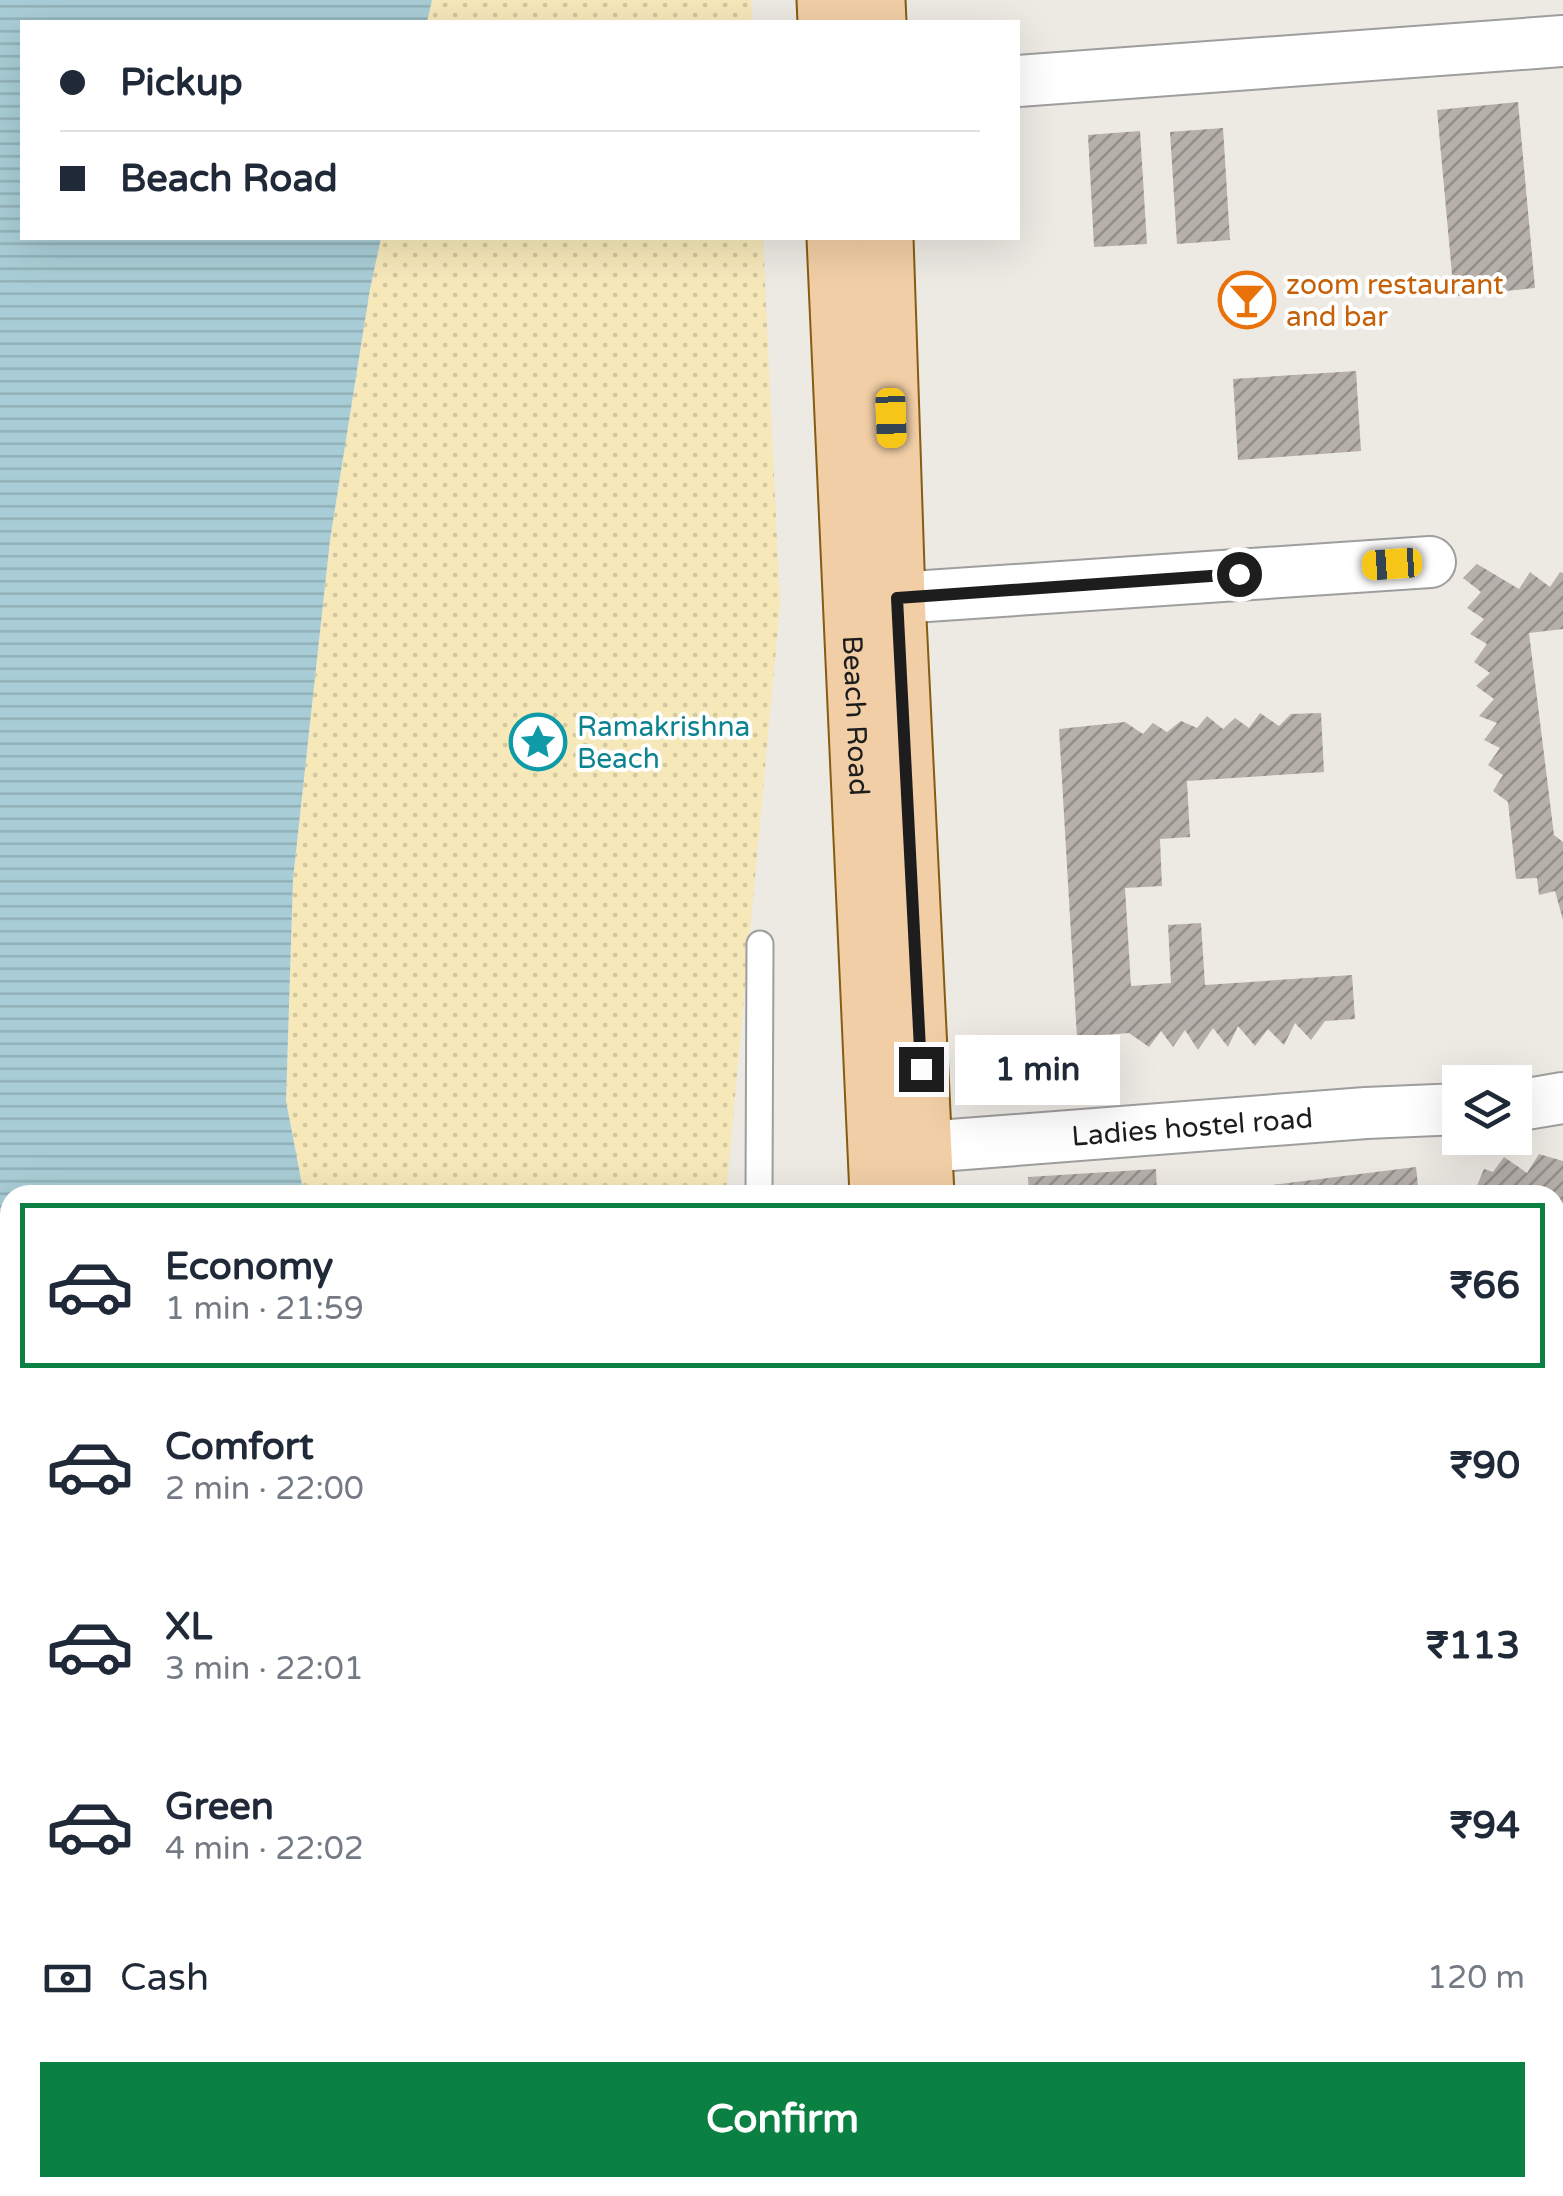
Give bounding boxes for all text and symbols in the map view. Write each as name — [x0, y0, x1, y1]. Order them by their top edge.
text: Pickup — [120, 60, 243, 106]
text: Beach Road — [120, 156, 338, 202]
place label: zoom restaurant and bar — [1286, 268, 1504, 334]
bar icon: zoom restaurant and bar — [1217, 270, 1277, 330]
car — [875, 387, 907, 449]
car — [1361, 547, 1423, 581]
route start — [1217, 552, 1262, 597]
street label: Beach Road — [835, 635, 876, 797]
place label: Ramakrishna Beach — [577, 710, 750, 776]
place icon: Ramakrishna Beach — [508, 712, 568, 772]
callout: 1 min — [956, 1034, 1121, 1104]
route end — [899, 1047, 944, 1092]
text: 1 min — [995, 1051, 1080, 1089]
map controls — [1442, 1065, 1532, 1155]
button: layers — [1442, 1065, 1532, 1155]
street label: Ladies hostel road — [1070, 1101, 1314, 1154]
icon: car — [45, 1241, 135, 1331]
text: Economy — [165, 1244, 333, 1290]
text: ₹66 — [1450, 1263, 1520, 1309]
text: 1 min · 21:59 — [165, 1290, 364, 1328]
icon: car — [45, 1421, 135, 1511]
text: Comfort — [165, 1424, 314, 1470]
text: ₹90 — [1450, 1443, 1520, 1489]
text: 2 min · 22:00 — [165, 1470, 364, 1508]
icon: car — [45, 1601, 135, 1691]
text: XL — [165, 1604, 212, 1650]
text: ₹113 — [1426, 1623, 1520, 1669]
text: 3 min · 22:01 — [165, 1650, 364, 1688]
icon: car — [45, 1781, 135, 1871]
text: Green — [165, 1784, 274, 1830]
text: ₹94 — [1450, 1803, 1520, 1849]
text: 4 min · 22:02 — [165, 1830, 364, 1868]
icon: cash — [40, 1951, 95, 2006]
text: Cash — [120, 1955, 209, 2001]
text: 120 m — [1427, 1959, 1525, 1997]
button: Confirm — [40, 2062, 1525, 2177]

